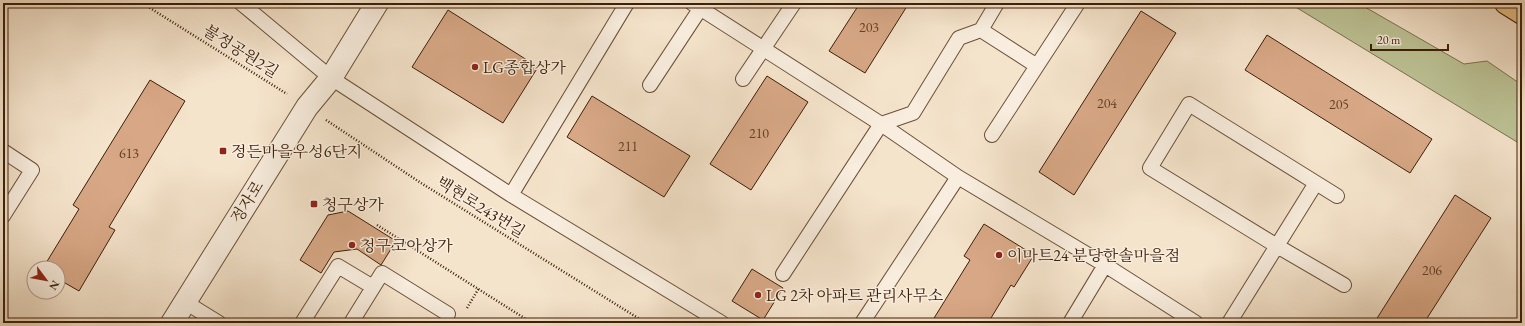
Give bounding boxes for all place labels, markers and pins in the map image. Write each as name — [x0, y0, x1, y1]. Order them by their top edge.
place label: LG종합상가 — [483, 57, 566, 78]
marker: LG종합상가 — [470, 62, 480, 72]
place label: 정든마을우성6단지 — [231, 141, 362, 162]
marker: 정든마을우성6단지 — [218, 146, 228, 156]
place label: 청구상가 — [322, 194, 384, 215]
marker: 청구상가 — [309, 199, 319, 209]
place label: 청구코아상가 — [360, 235, 453, 256]
marker: 청구코아상가 — [347, 240, 357, 250]
place label: 이마트24 분당한솔마을점 — [1007, 245, 1180, 266]
marker: 이마트24 분당한솔마을점 — [994, 250, 1004, 260]
place label: LG 2차 아파트 관리사무소 — [766, 285, 943, 306]
marker: LG 2차 아파트 관리사무소 — [753, 290, 763, 300]

